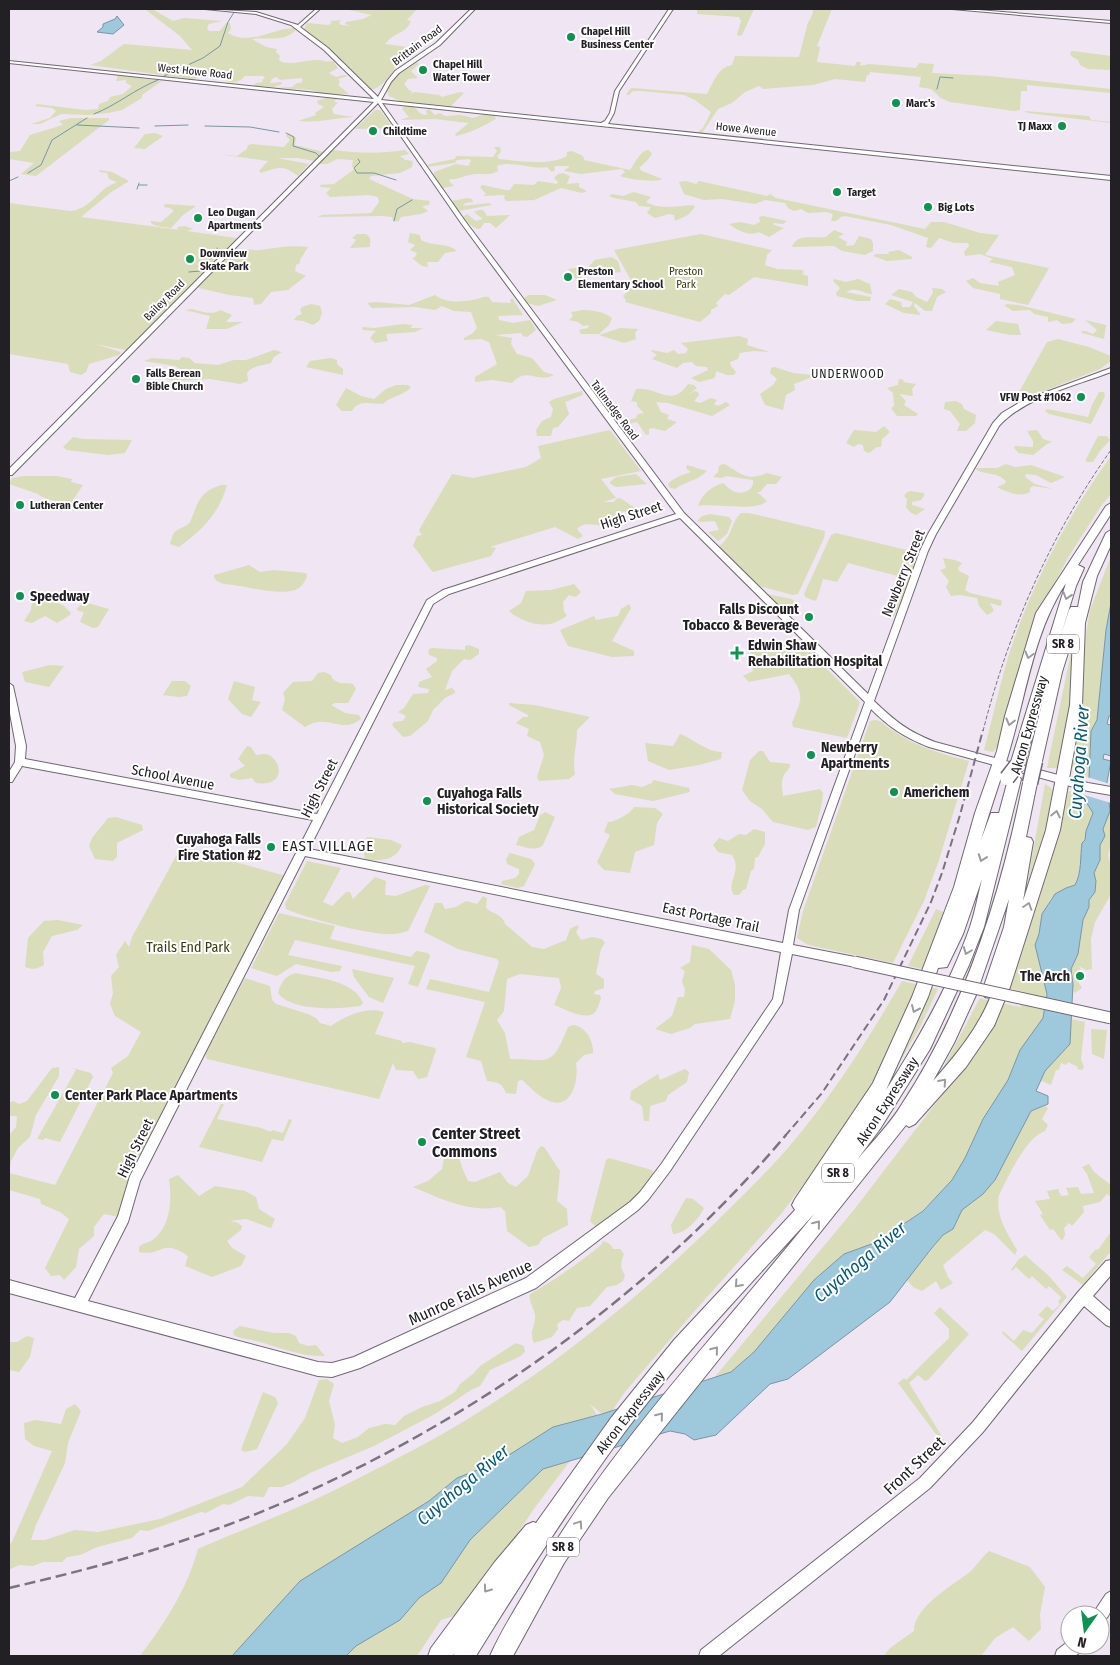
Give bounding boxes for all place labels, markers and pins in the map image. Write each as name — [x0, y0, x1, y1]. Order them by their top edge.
place label: Chapel Hill Business Center — [581, 25, 655, 51]
marker: Chapel Hill Business Center — [565, 31, 577, 43]
place label: Chapel Hill Water Tower — [433, 58, 491, 84]
marker: Chapel Hill Water Tower — [417, 64, 429, 76]
marker: Marc's — [890, 97, 902, 109]
place label: Marc's — [906, 97, 935, 110]
place label: TJ Maxx — [1018, 120, 1053, 133]
marker: TJ Maxx — [1056, 120, 1068, 132]
marker: Childtime — [367, 125, 379, 137]
place label: Childtime — [383, 125, 427, 138]
marker: Target — [831, 186, 843, 198]
place label: Target — [847, 186, 876, 199]
marker: Big Lots — [922, 201, 934, 213]
place label: Big Lots — [938, 201, 974, 214]
place label: Leo Dugan Apartments — [207, 206, 262, 232]
marker: Leo Dugan Apartments — [192, 212, 204, 224]
place label: Downview Skate Park — [200, 247, 249, 273]
marker: Downview Skate Park — [184, 253, 196, 265]
place label: Preston Elementary School — [578, 265, 664, 291]
marker: Preston Elementary School — [562, 271, 574, 283]
place label: Falls Berean Bible Church — [146, 367, 203, 393]
marker: Falls Berean Bible Church — [130, 373, 142, 385]
place label: VFW Post #1062 — [999, 391, 1071, 404]
marker: VFW Post #1062 — [1075, 391, 1087, 403]
marker: Lutheran Center — [14, 499, 26, 511]
place label: Lutheran Center — [30, 499, 104, 512]
place label: Speedway — [30, 588, 90, 605]
marker: Speedway — [14, 590, 26, 602]
place label: Falls Discount Tobacco & Beverage — [683, 601, 800, 634]
marker: Falls Discount Tobacco & Beverage — [803, 611, 815, 623]
place label: Edwin Shaw Rehabilitation Hospital — [748, 637, 883, 670]
marker: Edwin Shaw Rehabilitation Hospital — [730, 646, 744, 660]
place label: Newberry Apartments — [820, 739, 889, 772]
marker: Newberry Apartments — [805, 749, 817, 761]
place label: Americhem — [903, 784, 970, 801]
place label: Cuyahoga Falls Historical Society — [437, 785, 539, 818]
marker: Americhem — [888, 786, 900, 798]
marker: Cuyahoga Falls Historical Society — [421, 795, 433, 807]
place label: Cuyahoga Falls Fire Station #2 — [176, 831, 262, 864]
marker: Cuyahoga Falls Fire Station #2 — [265, 841, 277, 853]
place label: The Arch — [1020, 968, 1070, 985]
marker: The Arch — [1074, 970, 1086, 982]
place label: Center Park Place Apartments — [65, 1087, 238, 1104]
marker: Center Park Place Apartments — [49, 1089, 61, 1101]
place label: Center Street Commons — [432, 1124, 521, 1161]
marker: Center Street Commons — [416, 1136, 428, 1148]

